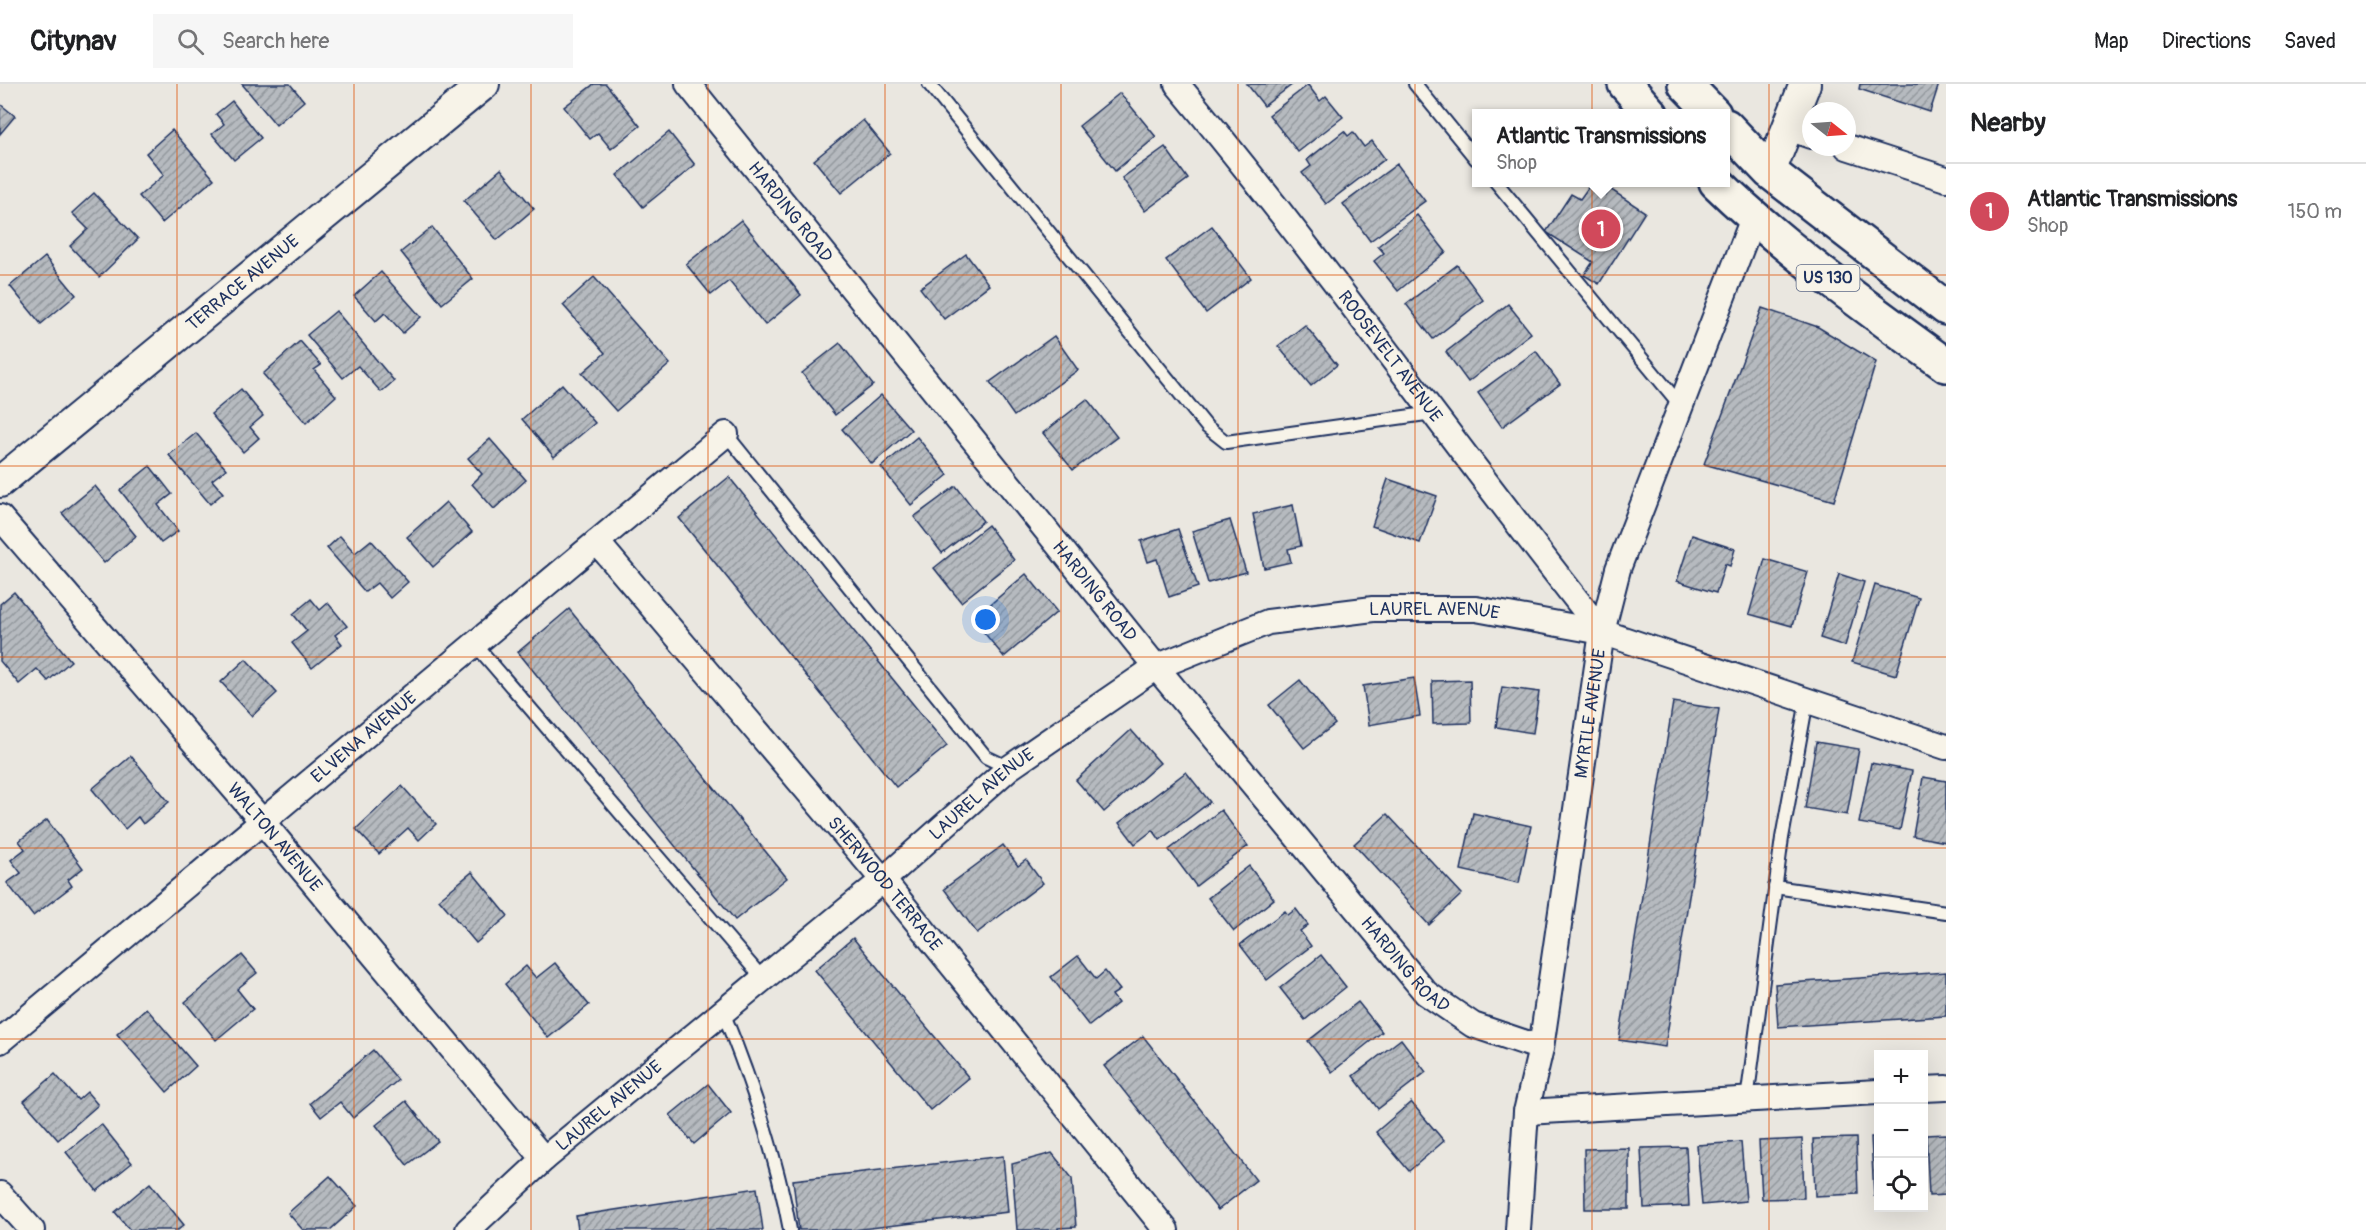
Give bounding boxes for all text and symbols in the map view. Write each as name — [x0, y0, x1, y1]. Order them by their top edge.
search box — [153, 14, 573, 68]
text: Citynav — [30, 24, 117, 59]
icon: search — [174, 25, 207, 58]
text: Search here — [222, 27, 329, 55]
text: Map — [2094, 28, 2129, 55]
text: Directions — [2162, 28, 2251, 55]
text: Saved — [2284, 28, 2336, 55]
north arrow — [1802, 102, 1856, 156]
text: Nearby — [1970, 107, 2046, 139]
popup — [1472, 109, 1730, 187]
text: Atlantic Transmissions — [1496, 122, 1706, 150]
text: Shop — [1496, 150, 1537, 175]
street label: HARDING ROAD — [743, 157, 838, 267]
text: Atlantic Transmissions — [2027, 185, 2237, 213]
text: 1 — [1986, 199, 1993, 224]
text: 150 m — [2288, 199, 2342, 224]
pin: 1 — [1582, 206, 1620, 252]
text: Shop — [2027, 213, 2068, 238]
street label: TERRACE AVENUE — [181, 229, 304, 336]
road number: US 130 — [1796, 265, 1860, 291]
street label: ROOSEVELT AVENUE — [1333, 286, 1448, 427]
street label: HARDING ROAD — [1048, 536, 1142, 646]
street label: LAUREL AVENUE — [1369, 598, 1502, 625]
your location — [971, 605, 1000, 634]
street label: MYRTLE AVENUE — [1569, 647, 1611, 780]
street label: ELVENA AVENUE — [306, 686, 421, 788]
street label: LAUREL AVENUE — [924, 743, 1038, 845]
street label: WALTON AVENUE — [222, 778, 327, 896]
street label: SHERWOOD TERRACE — [823, 812, 947, 956]
street label: HARDING ROAD — [1356, 912, 1454, 1017]
map controls — [1874, 1050, 1928, 1212]
button: + — [1874, 1050, 1928, 1104]
street label: LAUREL AVENUE — [551, 1055, 667, 1156]
button: − — [1874, 1104, 1928, 1158]
button: locate — [1874, 1158, 1928, 1212]

